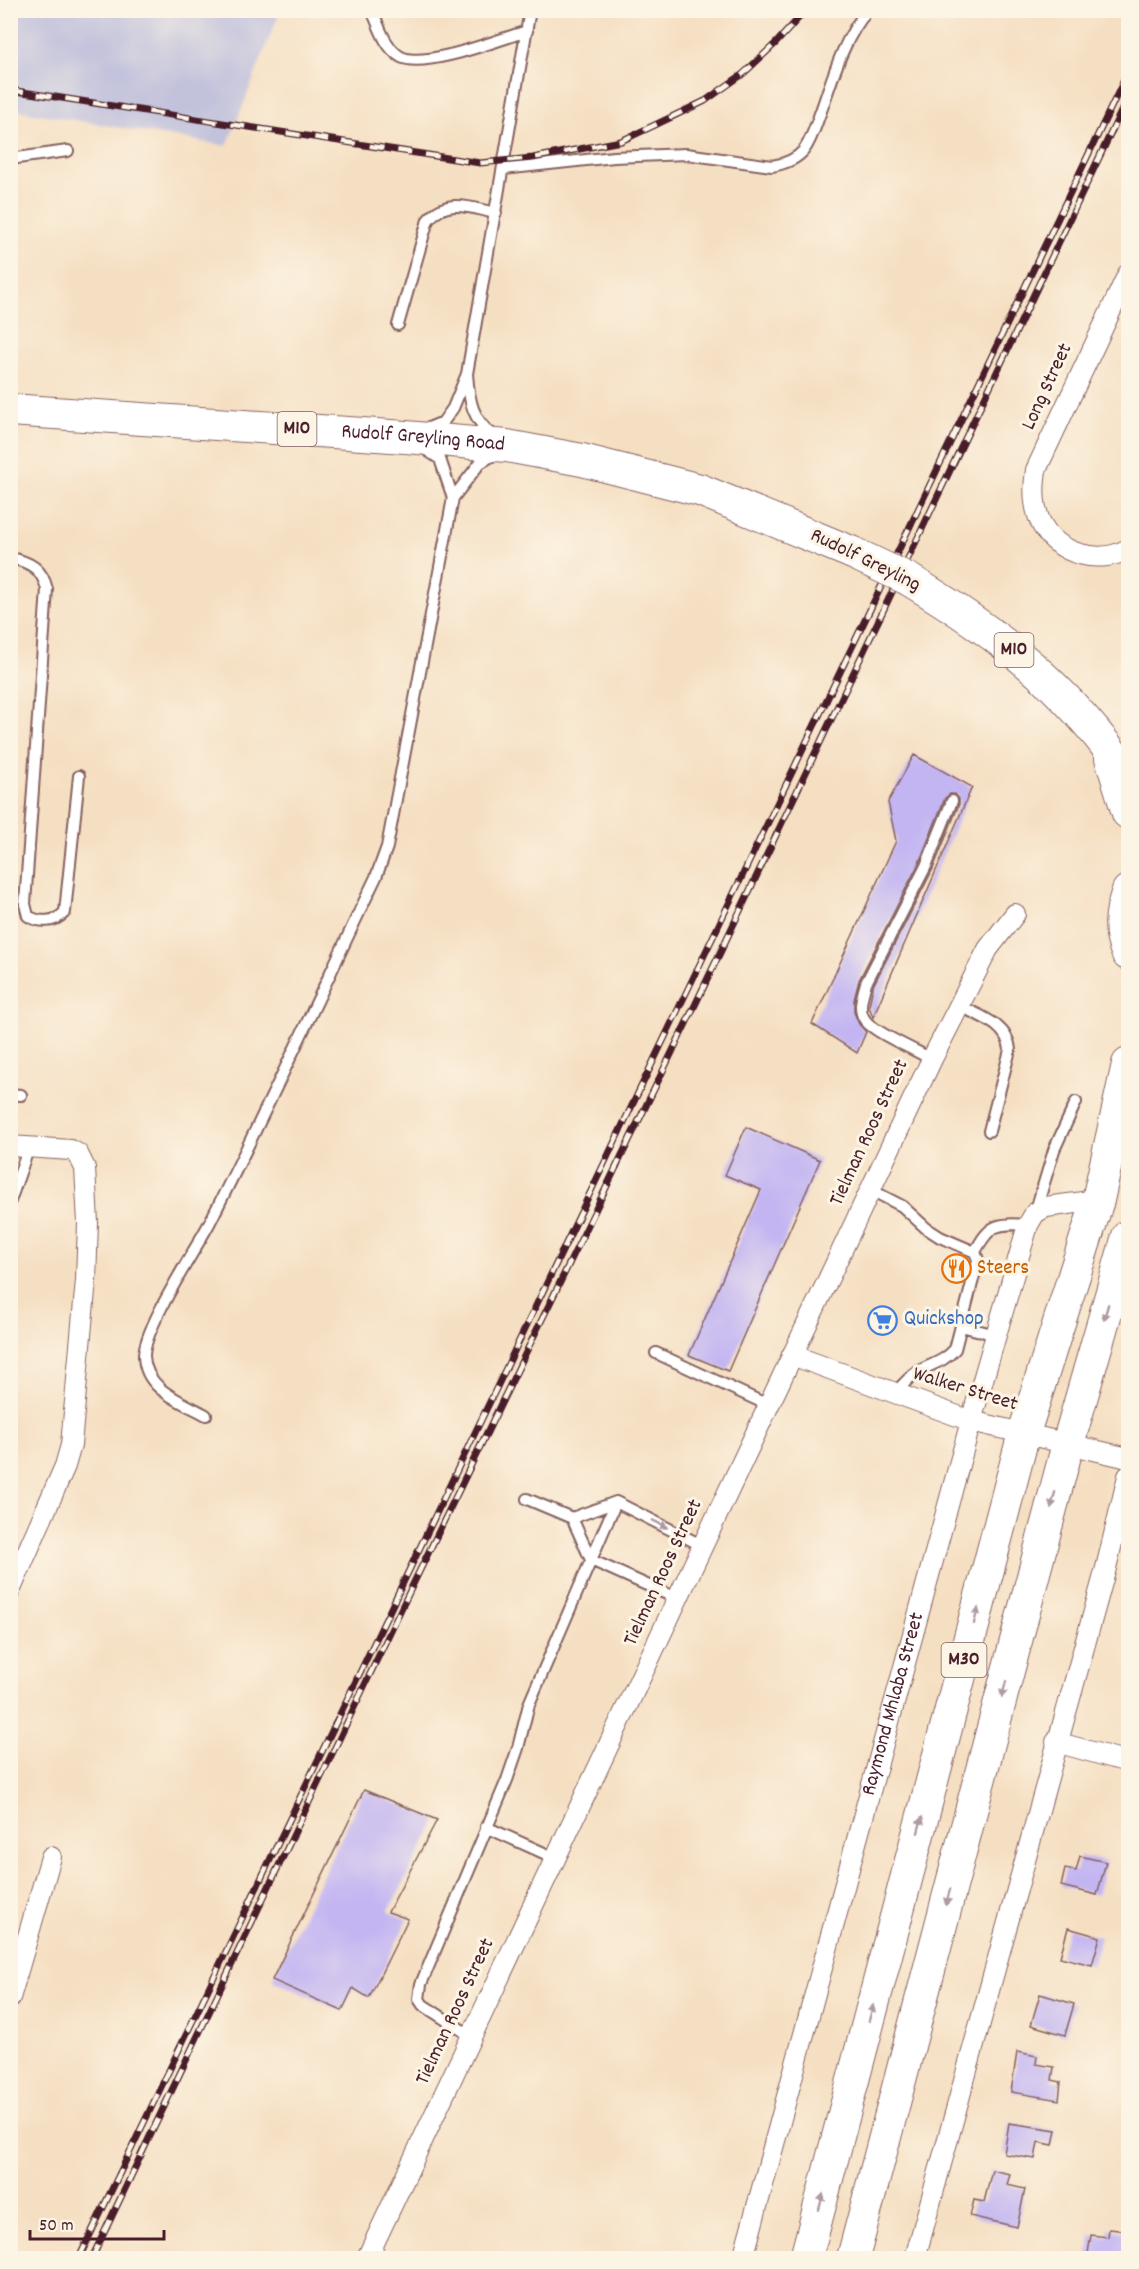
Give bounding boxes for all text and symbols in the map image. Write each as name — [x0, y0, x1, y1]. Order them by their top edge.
street label: Long Street — [1015, 338, 1081, 435]
road number: M10 — [278, 412, 316, 446]
street label: Rudolf Greyling Road — [340, 418, 506, 461]
street label: Rudolf Greyling — [805, 521, 925, 601]
road number: M10 — [994, 633, 1034, 667]
street label: Tielman Roos Street — [823, 1054, 917, 1211]
restaurant icon: Steers — [940, 1253, 972, 1285]
place label: Steers — [977, 1254, 1029, 1284]
one-way arrow — [1101, 1303, 1111, 1322]
supermarket icon: Quickshop — [867, 1304, 899, 1336]
place label: Quickshop — [904, 1305, 984, 1335]
street label: Walker Street — [909, 1360, 1021, 1420]
one-way arrow — [1048, 1491, 1058, 1509]
street label: Tielman Roos Street — [617, 1494, 711, 1651]
one-way arrow — [651, 1520, 668, 1529]
one-way arrow — [971, 1607, 981, 1625]
street label: Raymond Mhlaba Street — [855, 1609, 933, 1799]
road number: M30 — [942, 1643, 986, 1677]
one-way arrow — [998, 1679, 1008, 1698]
one-way arrow — [916, 1816, 926, 1834]
one-way arrow — [943, 1888, 953, 1907]
street label: Tielman Roos Street — [409, 1933, 503, 2090]
one-way arrow — [866, 2004, 876, 2023]
one-way arrow — [816, 2193, 826, 2211]
scale bar — [30, 2203, 164, 2241]
text: 50 m — [39, 2214, 74, 2239]

